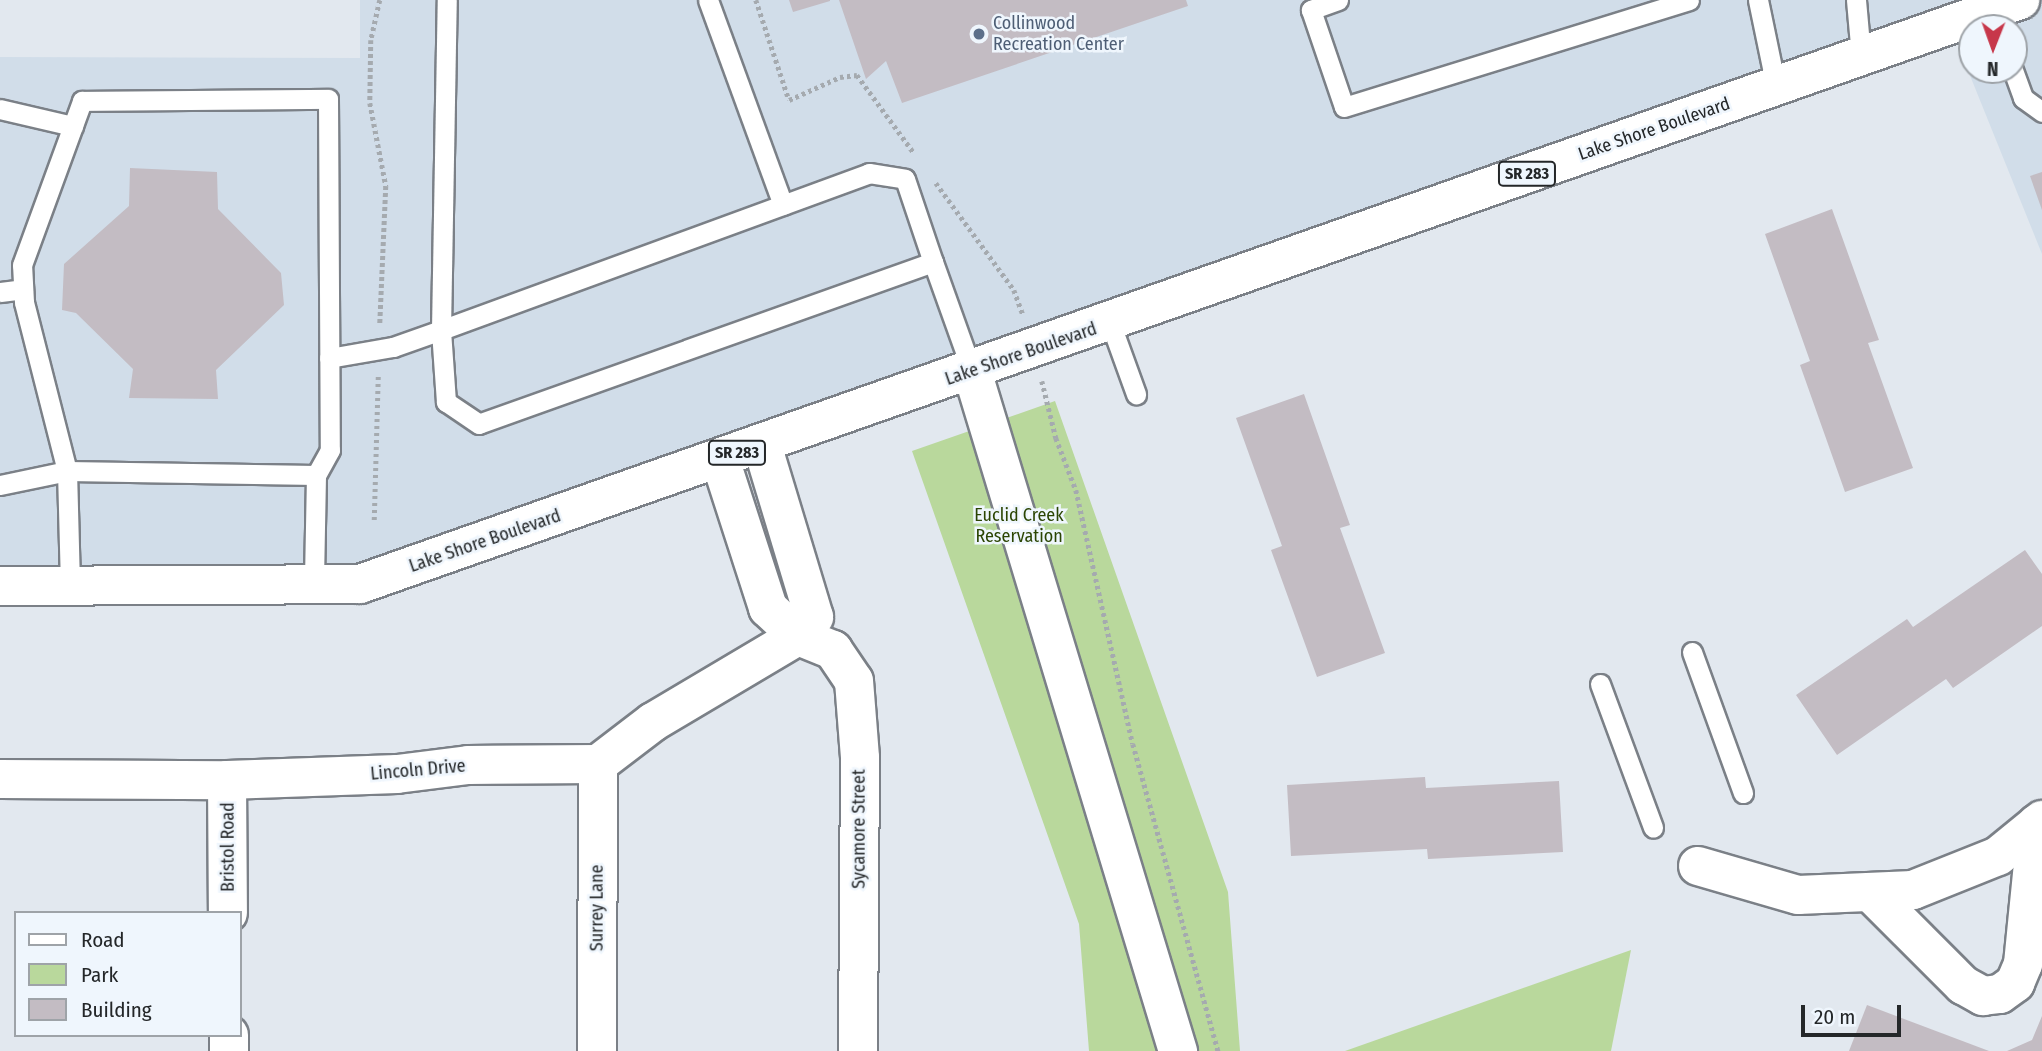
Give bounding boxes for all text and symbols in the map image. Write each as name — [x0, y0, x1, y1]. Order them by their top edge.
place label: Collinwood Recreation Center — [993, 13, 1124, 56]
north arrow — [1958, 14, 2028, 84]
marker: Collinwood Recreation Center — [971, 26, 987, 42]
text: N — [1987, 57, 1999, 80]
street label: Lake Shore Boulevard — [1575, 93, 1733, 165]
road number: SR 283 — [1497, 162, 1557, 186]
street label: Lake Shore Boulevard — [942, 318, 1100, 390]
road number: SR 283 — [707, 440, 767, 466]
street label: Lake Shore Boulevard — [406, 505, 564, 577]
park label: Euclid Creek Reservation — [974, 505, 1064, 548]
street label: Lincoln Drive — [370, 755, 466, 785]
street label: Sycamore Street — [848, 769, 870, 889]
street label: Bristol Road — [217, 802, 239, 892]
street label: Surrey Lane — [586, 865, 608, 951]
legend — [14, 911, 242, 1037]
text: Road — [81, 927, 125, 953]
text: Park — [81, 962, 118, 988]
scale bar — [1804, 992, 1904, 1036]
text: Building — [81, 997, 152, 1023]
text: 20 m — [1814, 1004, 1855, 1030]

